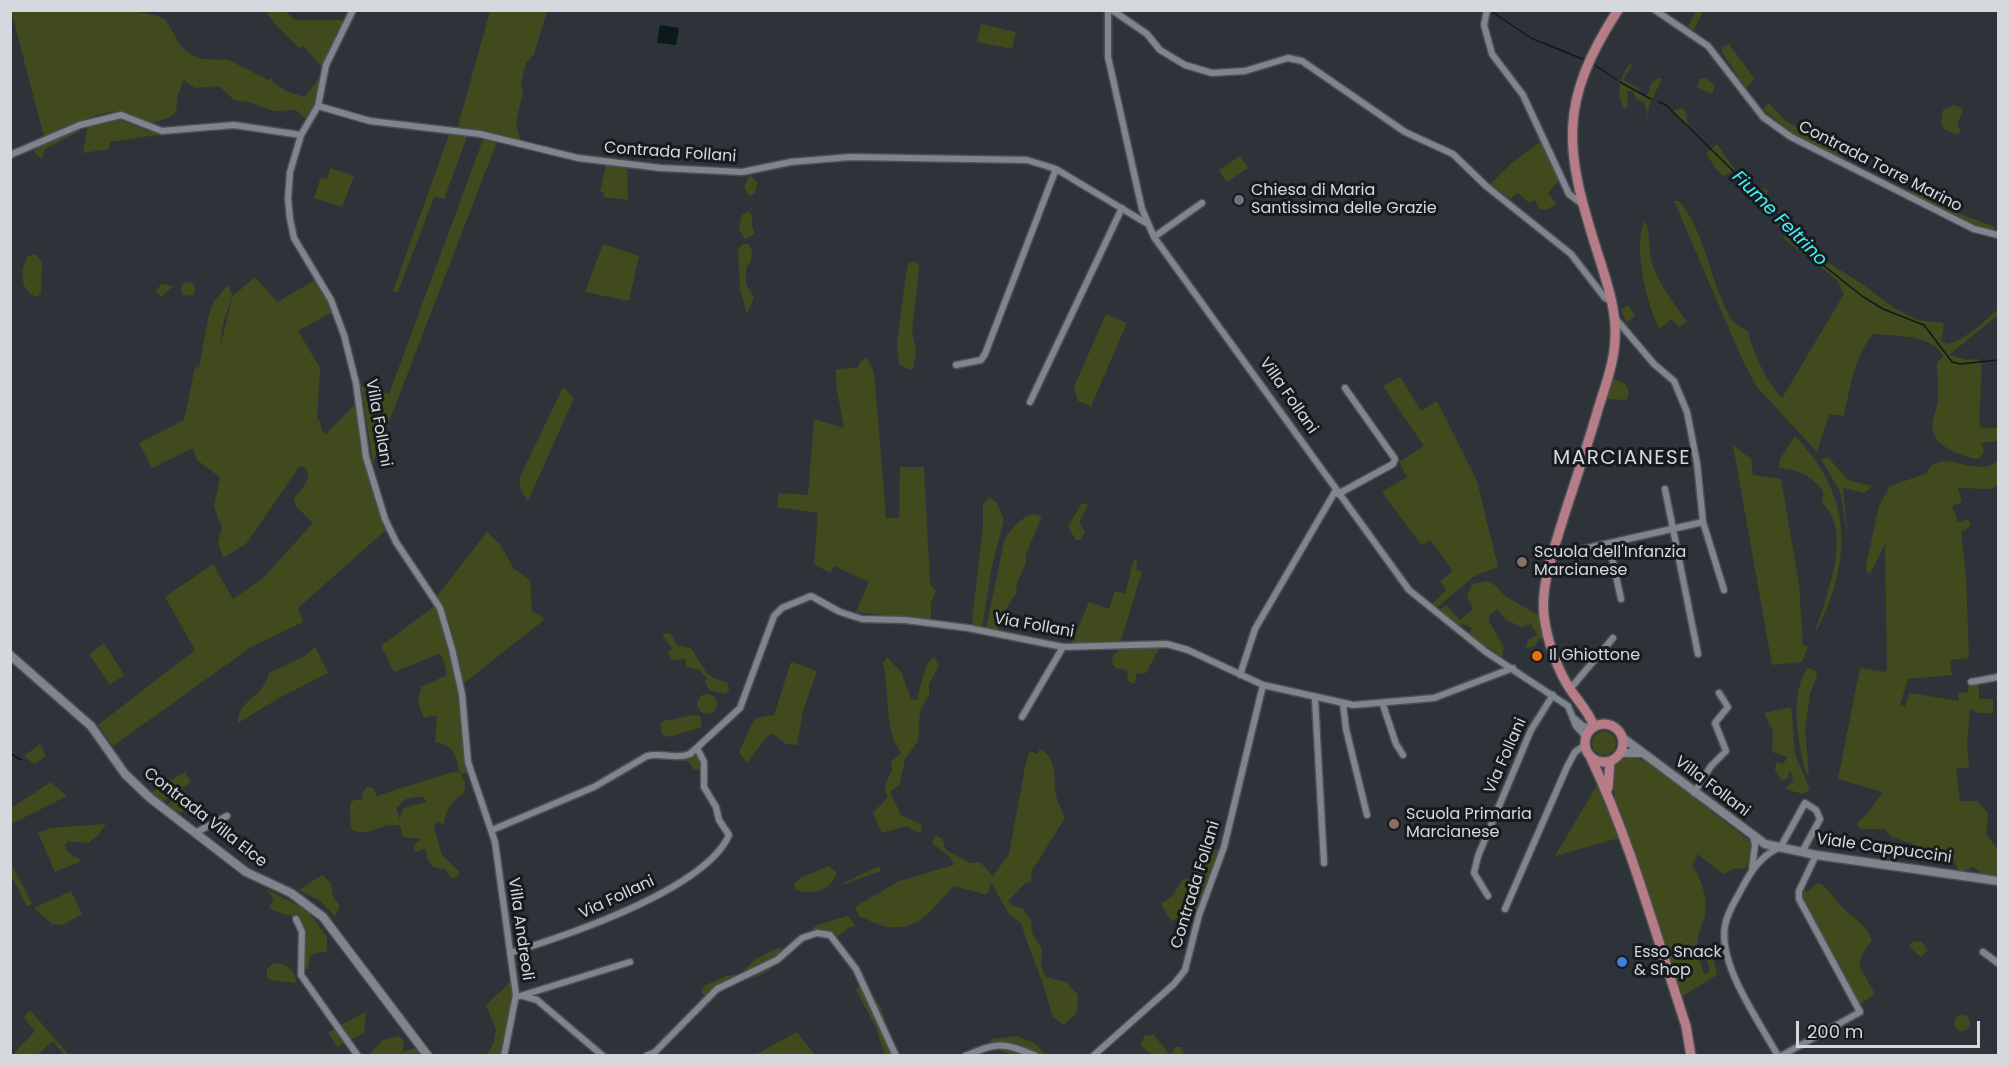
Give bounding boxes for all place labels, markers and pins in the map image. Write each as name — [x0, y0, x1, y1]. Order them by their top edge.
place label: Chiesa di Maria Santissima delle Grazie — [1251, 181, 1437, 219]
marker: Chiesa di Maria Santissima delle Grazie — [1232, 193, 1246, 207]
place label: Scuola dell'Infanzia Marcianese — [1534, 543, 1686, 581]
marker: Scuola dell'Infanzia Marcianese — [1515, 555, 1529, 569]
place label: Il Ghiottone — [1549, 646, 1640, 666]
marker: Il Ghiottone — [1530, 649, 1544, 663]
place label: Scuola Primaria Marcianese — [1406, 805, 1532, 843]
marker: Scuola Primaria Marcianese — [1387, 817, 1401, 831]
place label: Esso Snack & Shop — [1634, 943, 1722, 981]
marker: Esso Snack & Shop — [1615, 955, 1629, 969]

